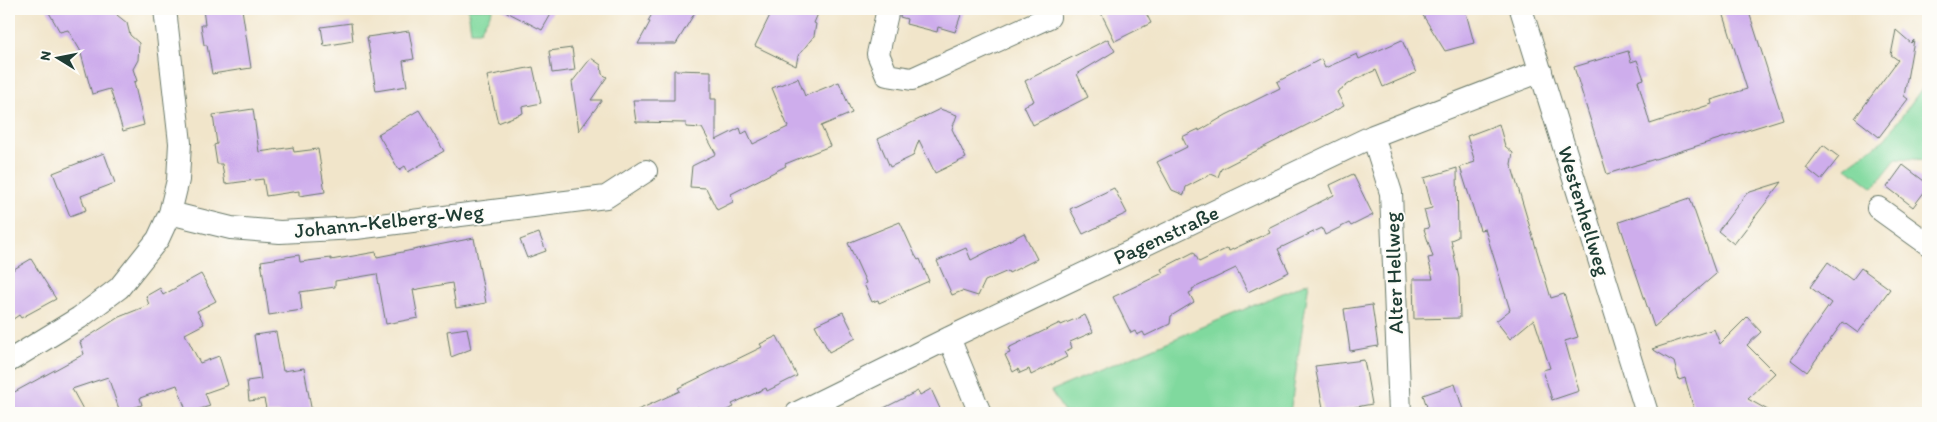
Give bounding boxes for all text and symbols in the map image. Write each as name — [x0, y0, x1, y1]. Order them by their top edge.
north arrow — [32, 32, 82, 82]
text: N — [36, 50, 55, 62]
street label: Westenhellweg — [1553, 143, 1616, 279]
street label: Johann-Kelberg-Weg — [293, 198, 485, 243]
street label: Pagenstraße — [1109, 199, 1222, 270]
street label: Alter Hellweg — [1379, 211, 1408, 334]

